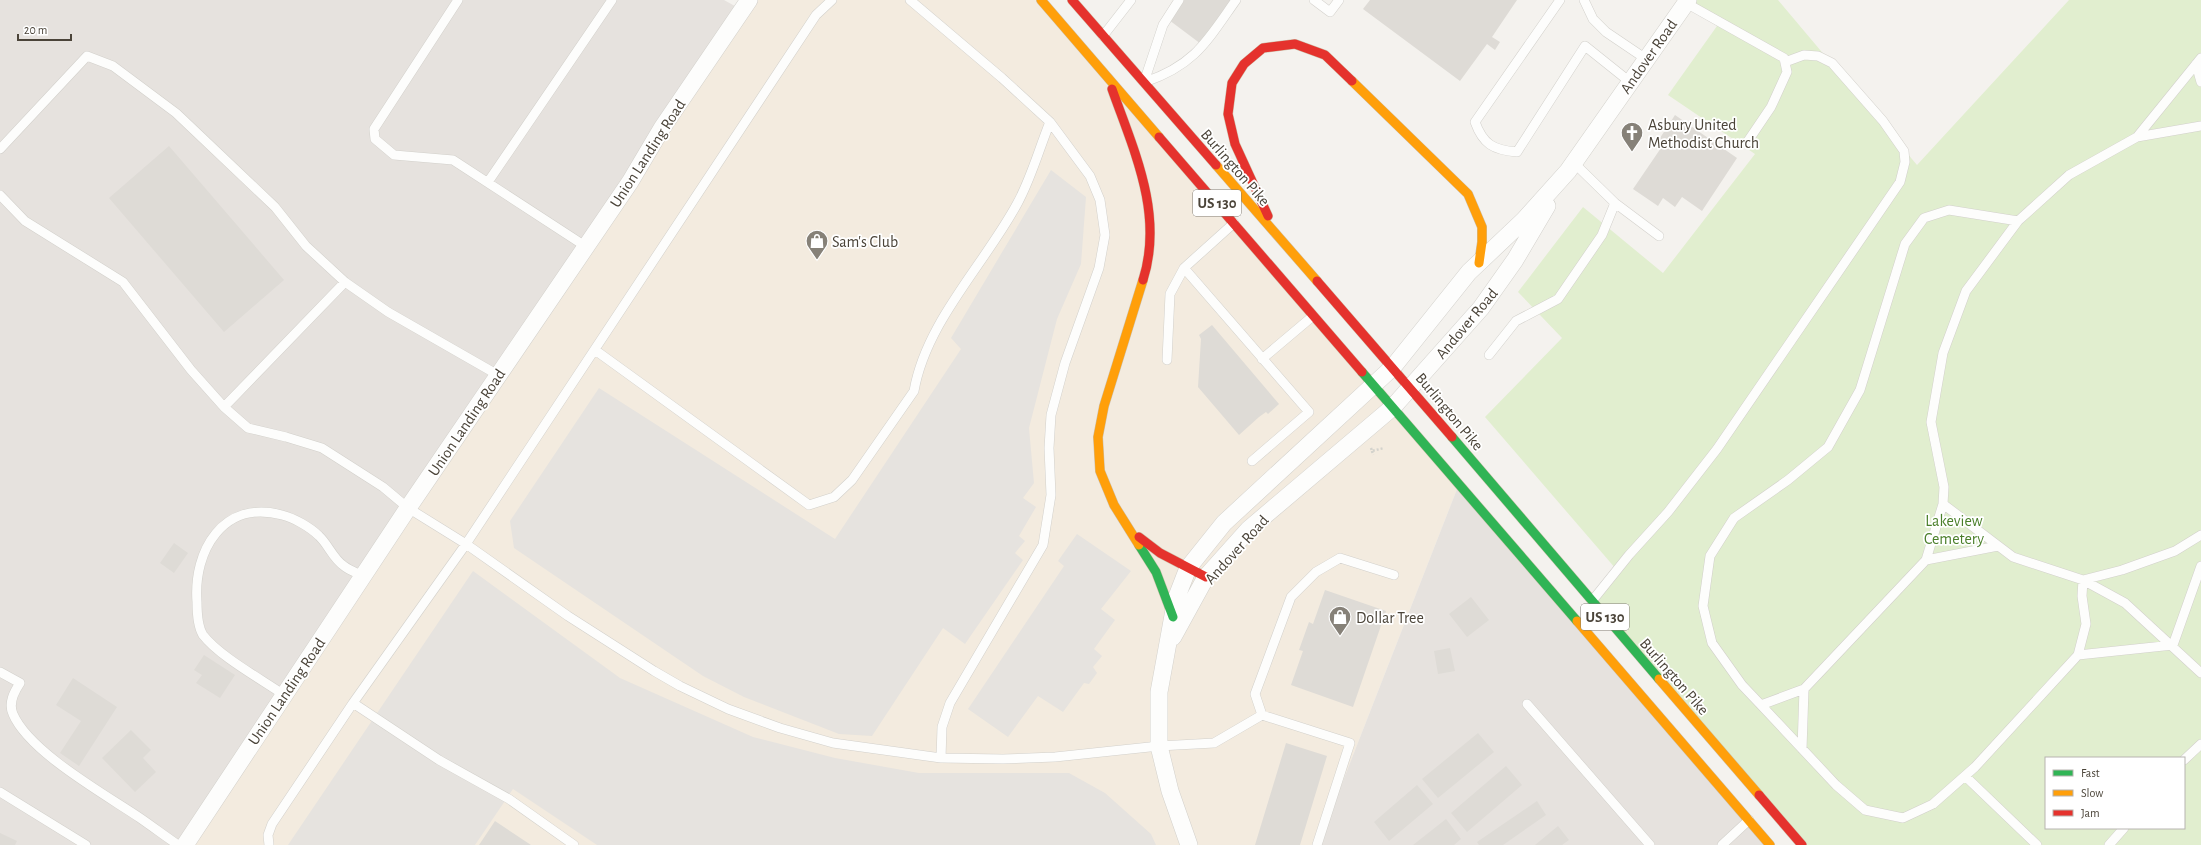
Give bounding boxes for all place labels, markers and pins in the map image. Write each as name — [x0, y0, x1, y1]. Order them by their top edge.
place label: Asbury United Methodist Church — [1648, 117, 1759, 151]
church icon: Asbury United Methodist Church — [1619, 120, 1645, 153]
shop icon: Sam's Club — [804, 228, 830, 261]
place label: Sam's Club — [832, 234, 898, 250]
shop icon: Dollar Tree — [1327, 604, 1353, 637]
place label: Dollar Tree — [1356, 610, 1424, 626]

